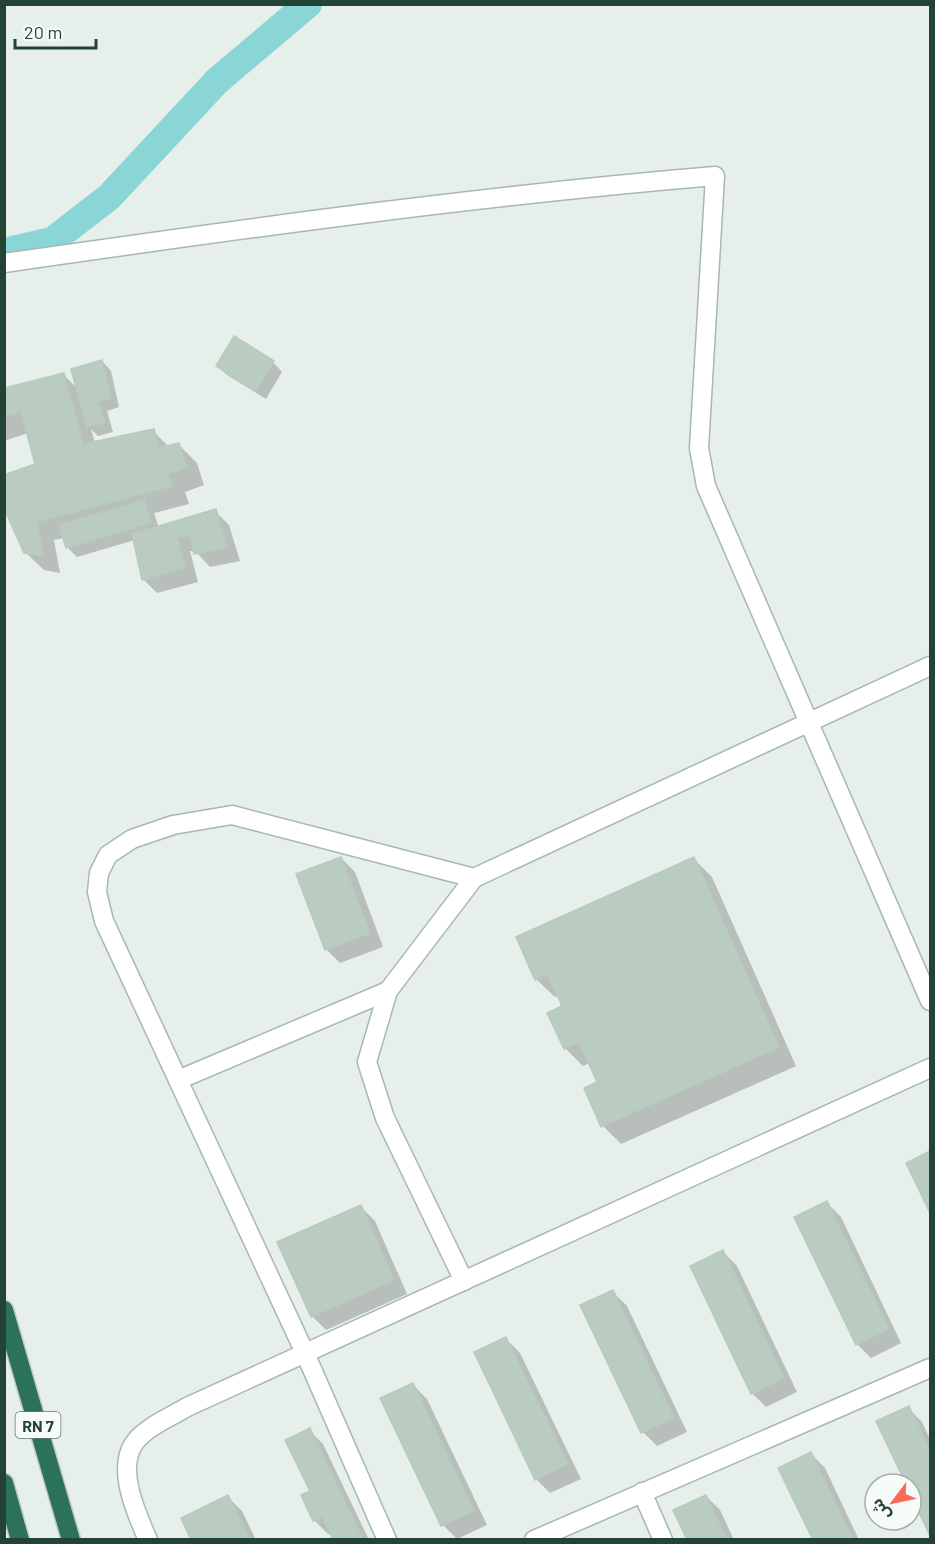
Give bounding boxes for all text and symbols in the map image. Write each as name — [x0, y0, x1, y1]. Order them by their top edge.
scale bar — [15, 12, 96, 50]
text: 20 m — [24, 21, 62, 43]
road number: RN 7 — [15, 1412, 60, 1438]
north arrow — [863, 1472, 923, 1532]
text: ش — [866, 1495, 895, 1525]

